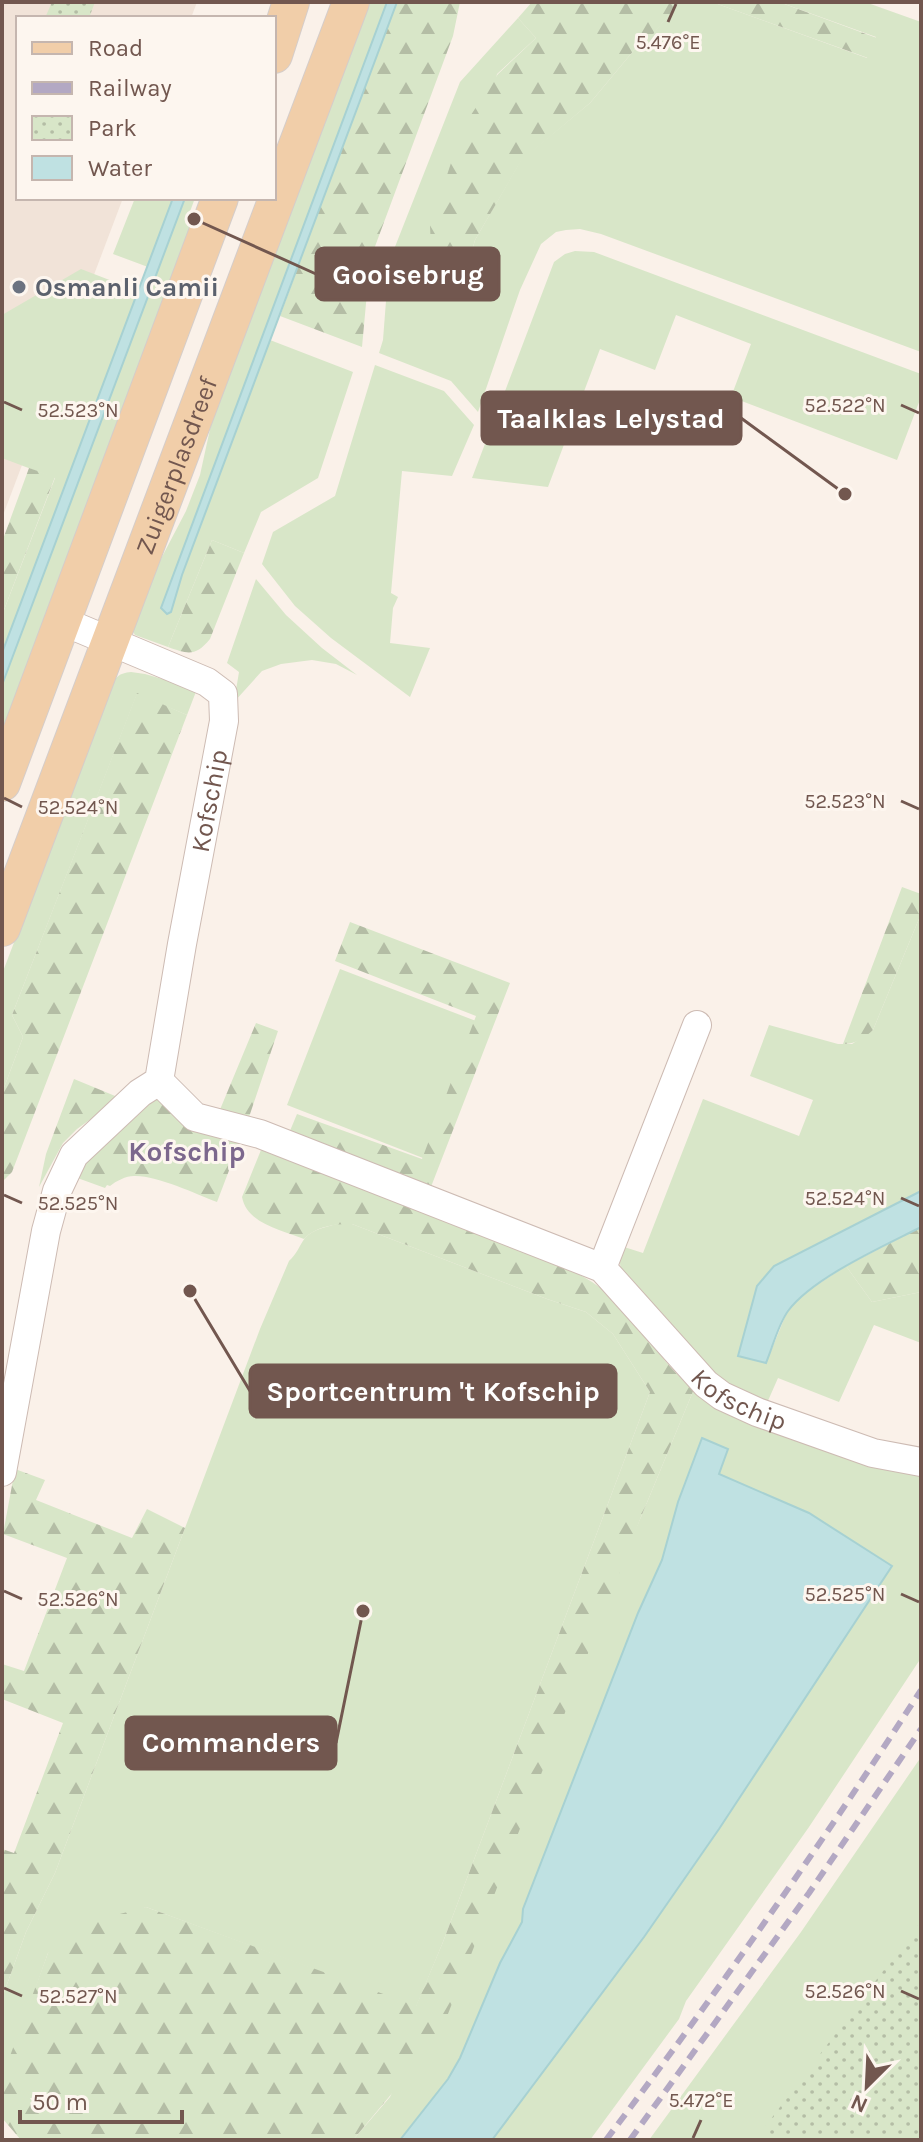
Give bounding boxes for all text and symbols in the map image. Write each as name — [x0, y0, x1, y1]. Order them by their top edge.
legend — [16, 16, 276, 200]
text: 5.476°E — [636, 31, 700, 54]
text: Road — [88, 34, 143, 62]
text: Railway — [88, 74, 172, 102]
text: Park — [88, 114, 137, 142]
text: Water — [88, 154, 152, 182]
callout: Gooisebrug — [316, 248, 499, 300]
text: Gooisebrug — [332, 258, 484, 291]
place label: Osmanli Camii — [35, 272, 219, 303]
marker: Osmanli Camii — [10, 278, 28, 296]
street label: Zuigerplasdreef — [129, 372, 225, 559]
callout: Taalklas Lelystad — [482, 392, 741, 444]
text: 52.522°N — [804, 394, 886, 417]
text: 52.523°N — [37, 399, 119, 422]
text: Taalklas Lelystad — [497, 402, 725, 435]
street label: Kofschip — [185, 747, 234, 855]
text: 52.523°N — [804, 790, 886, 813]
text: 52.524°N — [38, 796, 119, 819]
district label: Kofschip — [128, 1135, 246, 1168]
text: 52.524°N — [805, 1187, 886, 1210]
text: 52.525°N — [37, 1192, 119, 1215]
street label: Kofschip — [684, 1363, 791, 1437]
callout: Sportcentrum 't Kofschip — [250, 1365, 616, 1417]
text: Sportcentrum 't Kofschip — [266, 1375, 600, 1408]
text: 52.525°N — [804, 1583, 886, 1606]
text: 52.526°N — [37, 1588, 119, 1611]
callout: Commanders — [126, 1717, 336, 1769]
text: Commanders — [142, 1726, 320, 1759]
text: 52.526°N — [804, 1980, 886, 2003]
text: 52.527°N — [38, 1985, 118, 2008]
north arrow — [827, 2046, 907, 2126]
scale bar — [20, 2074, 182, 2124]
text: 50 m — [32, 2088, 88, 2116]
text: N — [847, 2088, 872, 2118]
text: 5.472°E — [668, 2089, 734, 2112]

